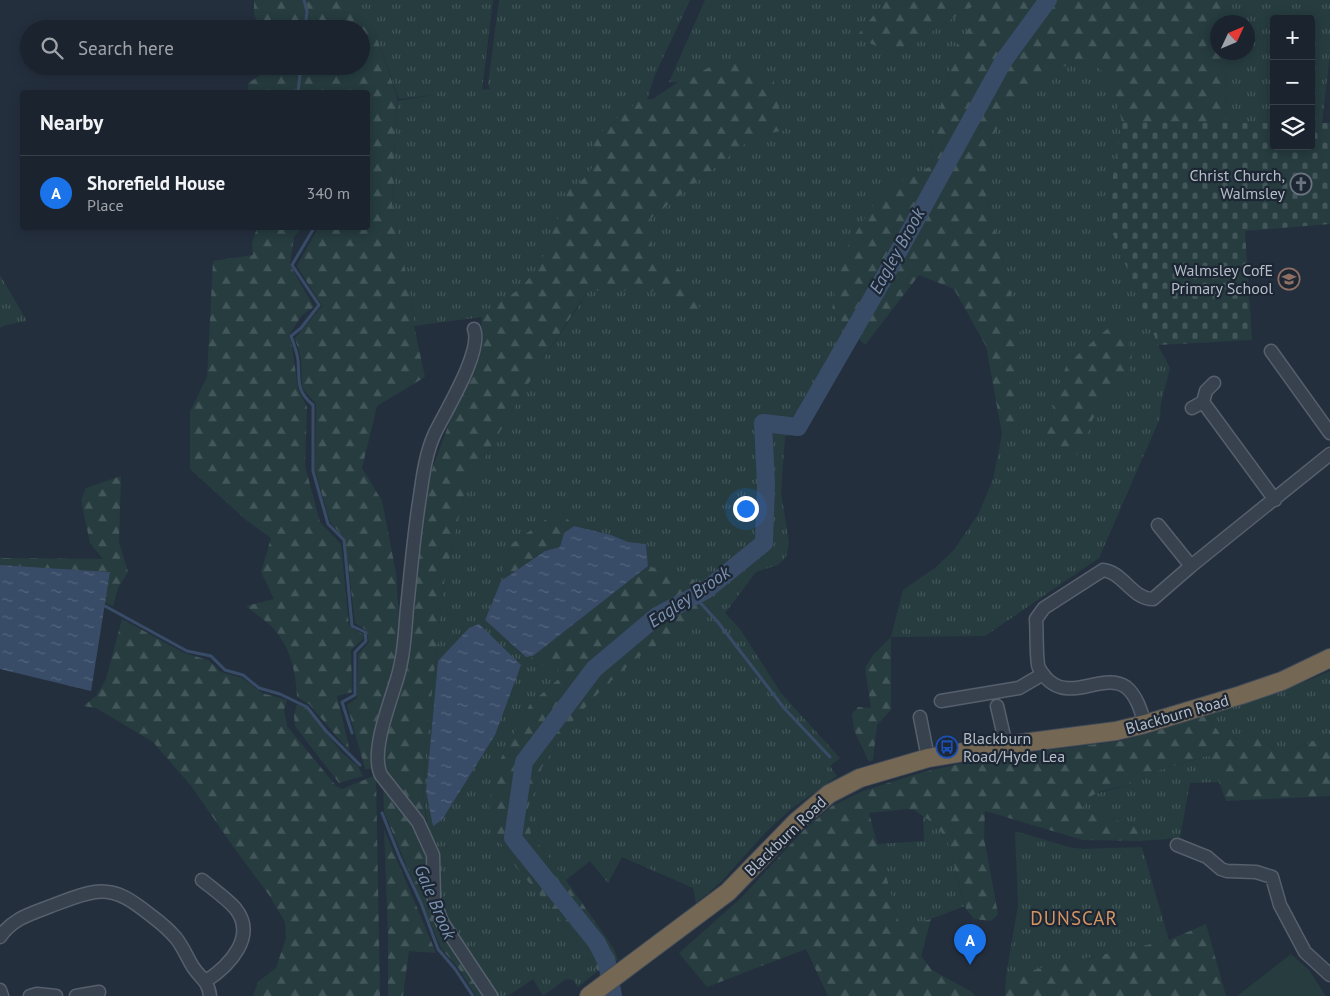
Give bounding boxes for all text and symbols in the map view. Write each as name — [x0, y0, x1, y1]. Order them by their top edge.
north arrow — [1210, 15, 1255, 60]
map controls — [1270, 15, 1315, 150]
button: + — [1270, 15, 1315, 60]
search box — [20, 20, 370, 75]
icon: search — [38, 34, 66, 62]
text: Search here — [78, 36, 174, 60]
button: − — [1270, 60, 1315, 105]
button: layers — [1270, 105, 1315, 150]
text: Nearby — [40, 109, 103, 136]
place label: Christ Church, Walmsley — [1189, 165, 1286, 203]
text: Shorefield House — [87, 171, 225, 195]
church icon: Christ Church, Walmsley — [1289, 172, 1313, 196]
text: A — [51, 183, 61, 203]
text: 340 m — [307, 183, 350, 203]
text: Place — [87, 195, 124, 215]
water label: Eagley Brook — [864, 203, 930, 298]
place label: Walmsley CofE Primary School — [1171, 260, 1273, 298]
school or university icon: Walmsley CofE Primary School — [1277, 267, 1301, 291]
your location — [733, 496, 759, 522]
water label: Eagley Brook — [643, 560, 735, 633]
street label: Blackburn Road — [1123, 690, 1231, 738]
place label: Blackburn Road/Hyde Lea — [963, 728, 1065, 766]
bus stop icon: Blackburn Road/Hyde Lea — [935, 735, 959, 759]
street label: Blackburn Road — [740, 792, 830, 880]
water label: Gale Brook — [409, 861, 462, 944]
district label: DUNSCAR — [1030, 906, 1118, 930]
pin: A — [954, 924, 986, 965]

